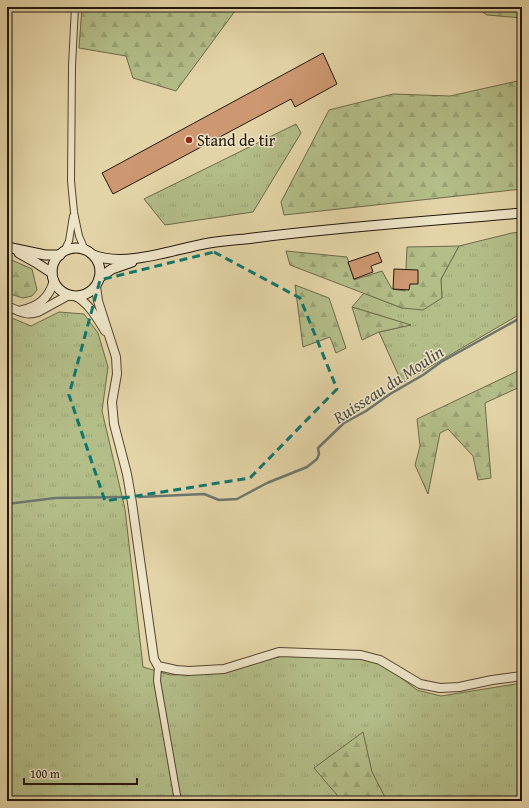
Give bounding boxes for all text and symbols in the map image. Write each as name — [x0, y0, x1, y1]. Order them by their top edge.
place label: Stand de tir — [197, 128, 276, 152]
marker: Stand de tir — [184, 135, 194, 145]
water label: Ruisseau du Moulin — [327, 339, 449, 430]
scale bar — [24, 760, 137, 786]
text: 100 m — [30, 765, 60, 782]

